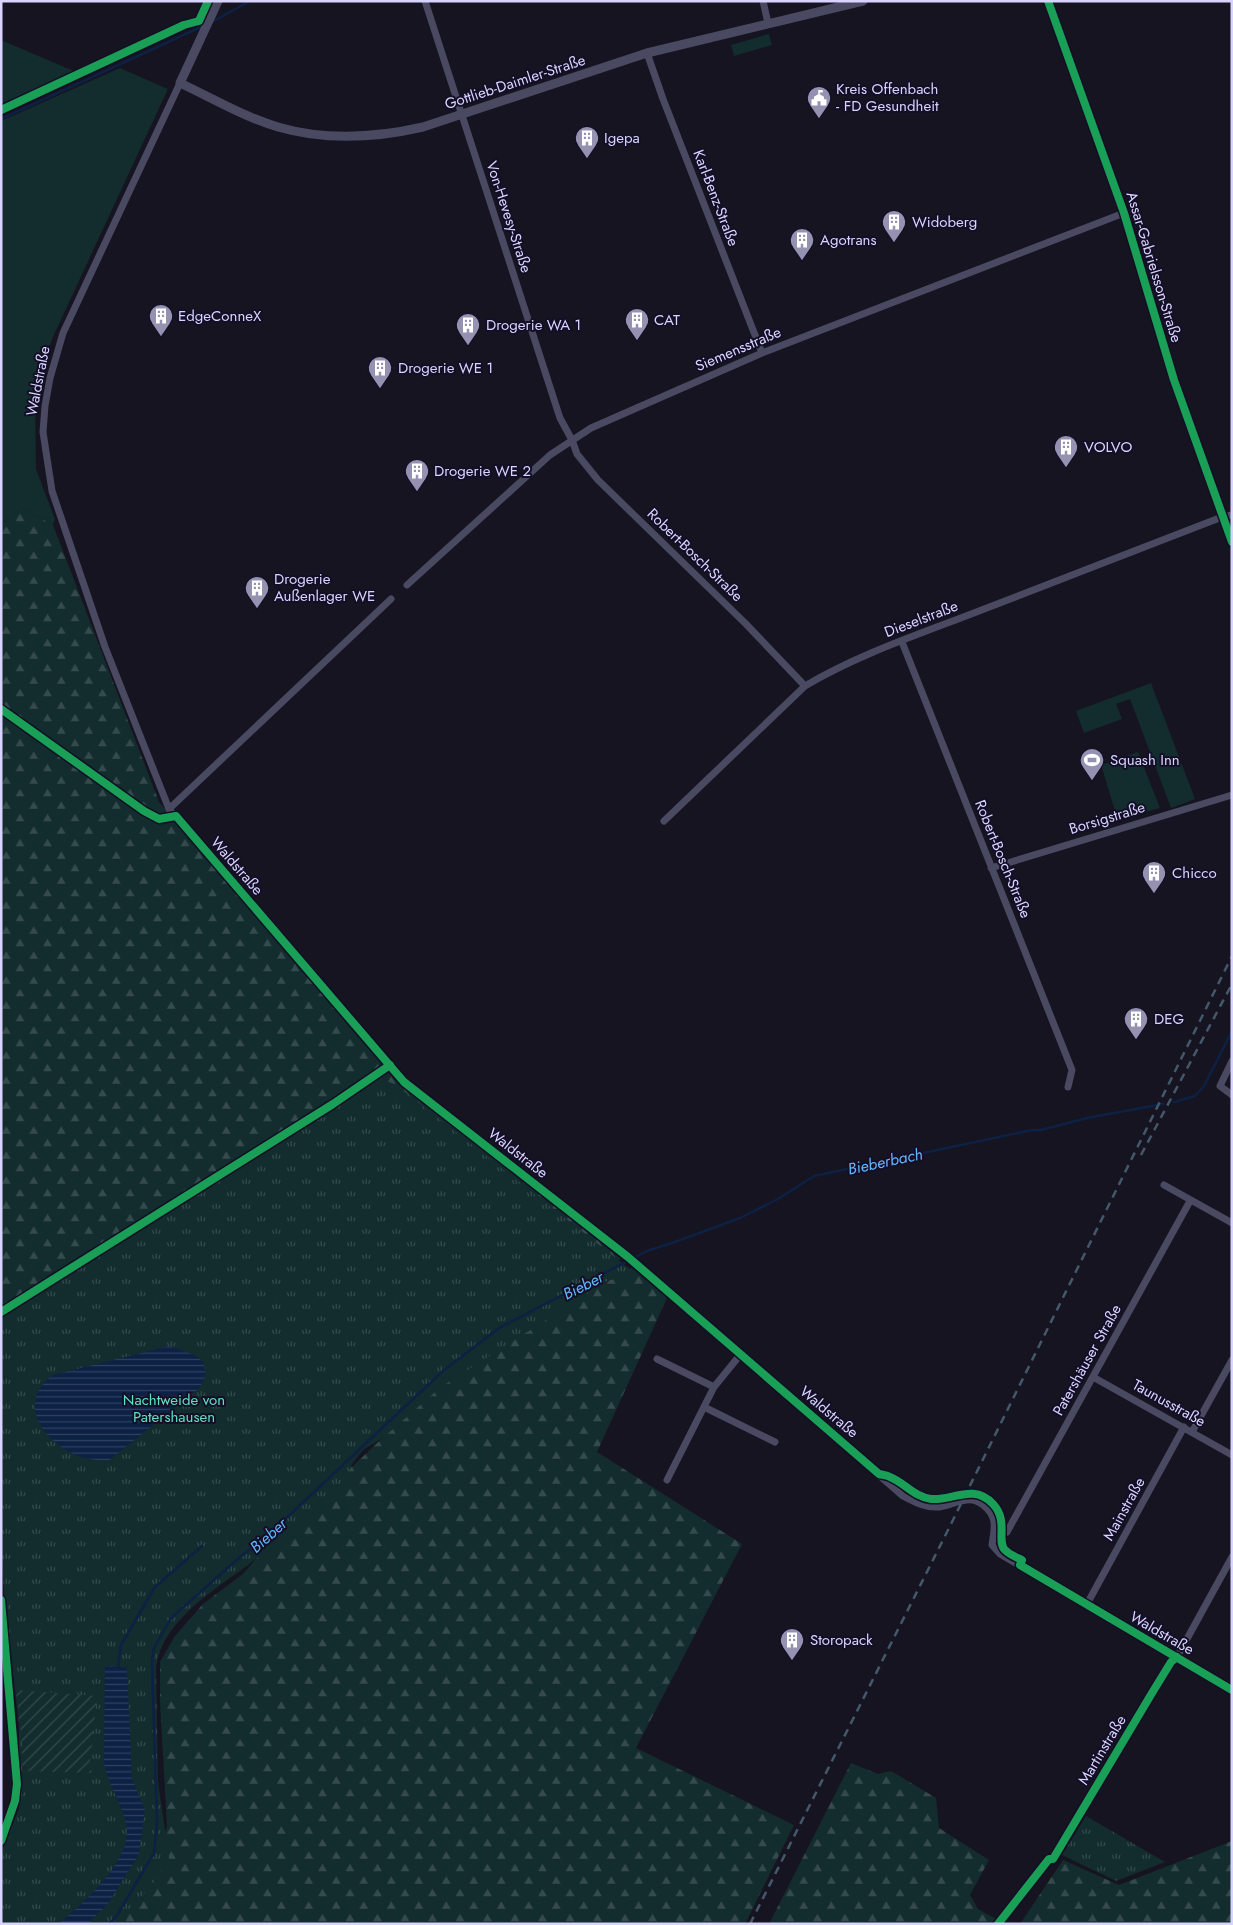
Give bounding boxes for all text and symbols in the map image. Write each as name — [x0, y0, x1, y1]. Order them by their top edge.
street label: Gottlieb-Daimler-Straße — [442, 49, 588, 115]
place label: Kreis Offenbach - FD Gesundheit — [836, 78, 939, 117]
public building icon: Kreis Offenbach - FD Gesundheit — [806, 85, 832, 119]
building icon: Igepa — [574, 125, 600, 159]
place label: Igepa — [604, 127, 640, 149]
street label: Karl-Benz-Straße — [687, 147, 745, 250]
street label: Von-Hevesy-Straße — [481, 158, 538, 276]
street label: Assar-Gabrielsson-Straße — [1121, 189, 1188, 345]
building icon: Widoberg — [881, 209, 907, 243]
place label: Widoberg — [912, 211, 977, 233]
building icon: Agotrans — [789, 227, 815, 261]
place label: Agotrans — [820, 229, 877, 251]
building icon: EdgeConneX — [148, 303, 174, 337]
place label: EdgeConneX — [178, 305, 262, 327]
building icon: CAT — [624, 307, 650, 341]
place label: CAT — [654, 309, 680, 331]
building icon: Drogerie WA 1 — [455, 312, 481, 346]
place label: Drogerie WA 1 — [486, 314, 581, 336]
street label: Siemensstraße — [692, 321, 785, 377]
street label: Waldstraße — [20, 344, 56, 418]
building icon: Drogerie WE 1 — [367, 355, 393, 389]
place label: Drogerie WE 1 — [398, 357, 493, 379]
building icon: VOLVO — [1053, 434, 1079, 468]
place label: VOLVO — [1084, 436, 1132, 458]
building icon: Drogerie WE 2 — [404, 458, 430, 492]
place label: Drogerie WE 2 — [434, 460, 531, 482]
street label: Robert-Bosch-Straße — [642, 503, 748, 607]
place label: Drogerie Außenlager WE — [274, 568, 375, 607]
building icon: Drogerie Außenlager WE — [244, 575, 270, 609]
street label: Dieselstraße — [881, 595, 961, 643]
sports icon: Squash Inn — [1079, 747, 1105, 781]
place label: Squash Inn — [1110, 749, 1180, 771]
street label: Robert-Bosch-Straße — [969, 796, 1037, 922]
street label: Borsigstraße — [1066, 796, 1148, 840]
street label: Waldstraße — [205, 832, 269, 900]
building icon: Chicco — [1141, 860, 1167, 894]
place label: Chicco — [1172, 862, 1217, 884]
building icon: DEG — [1123, 1006, 1149, 1040]
place label: DEG — [1154, 1008, 1184, 1030]
street label: Waldstraße — [483, 1123, 553, 1184]
water label: Bieberbach — [845, 1142, 925, 1181]
water label: Bieber — [559, 1265, 609, 1305]
street label: Patershäuser Straße — [1047, 1300, 1127, 1420]
street label: Taunusstraße — [1128, 1374, 1210, 1432]
street label: Waldstraße — [795, 1381, 863, 1443]
park label: Nachtweide von Patershausen — [123, 1389, 225, 1428]
street label: Mainstraße — [1098, 1473, 1151, 1545]
water label: Bieber — [245, 1511, 293, 1558]
street label: Waldstraße — [1126, 1606, 1198, 1660]
building icon: Storopack — [779, 1627, 805, 1661]
place label: Storopack — [810, 1629, 873, 1651]
street label: Martinstraße — [1072, 1711, 1132, 1789]

